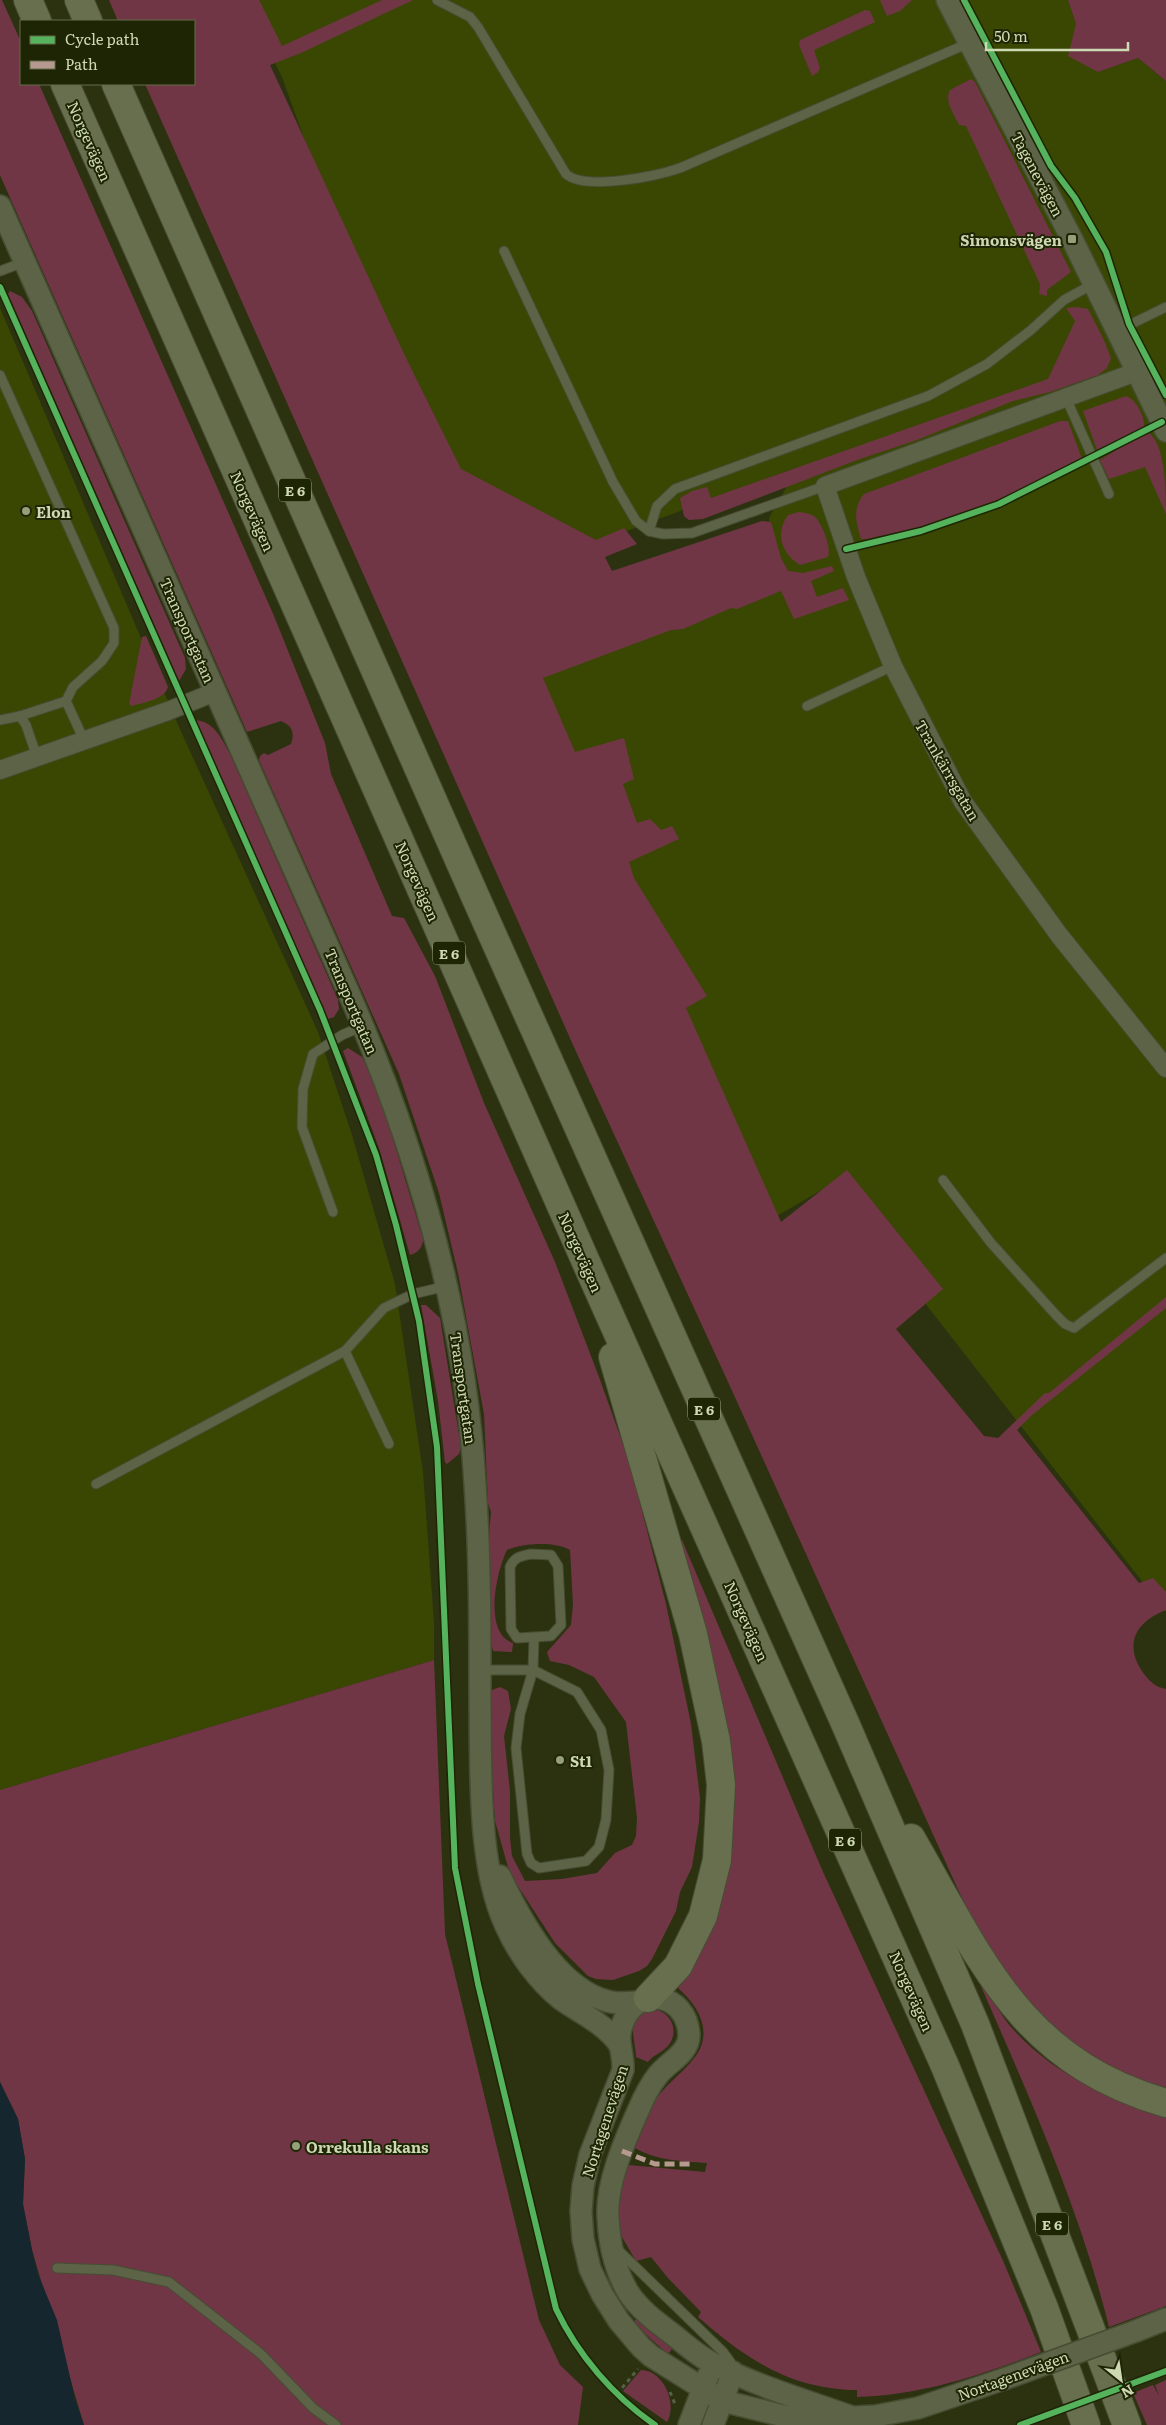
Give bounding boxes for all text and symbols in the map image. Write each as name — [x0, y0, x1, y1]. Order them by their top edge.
legend — [20, 20, 195, 85]
scale bar — [986, 20, 1128, 52]
text: 50 m — [994, 24, 1028, 47]
text: Cycle path — [65, 27, 140, 50]
text: Path — [65, 52, 98, 75]
street label: Norgevägen — [62, 97, 118, 185]
street label: Tagenevägen — [1006, 127, 1070, 221]
place label: Simonsvägen — [960, 228, 1063, 251]
marker: Simonsvägen — [1066, 233, 1078, 245]
street label: Norgevägen — [225, 467, 281, 555]
road number: E 6 — [279, 478, 311, 502]
place label: Elon — [36, 500, 72, 523]
marker: Elon — [20, 505, 32, 517]
street label: Transportgatan — [155, 574, 222, 686]
street label: Trankärrsgatan — [910, 715, 986, 825]
street label: Norgevägen — [390, 837, 446, 925]
road number: E 6 — [433, 941, 465, 964]
street label: Transportgatan — [319, 945, 385, 1058]
street label: Norgevägen — [553, 1208, 609, 1296]
street label: Transportgatan — [445, 1330, 483, 1446]
road number: E 6 — [688, 1398, 720, 1420]
street label: Norgevägen — [719, 1577, 775, 1665]
place label: St1 — [570, 1749, 592, 1772]
marker: St1 — [554, 1754, 566, 1766]
road number: E 6 — [829, 1828, 861, 1852]
street label: Norgevägen — [884, 1947, 940, 2035]
street label: Nortagenevägen — [575, 2062, 633, 2180]
place label: Orrekulla skans — [306, 2135, 429, 2158]
marker: Orrekulla skans — [290, 2140, 302, 2152]
road number: E 6 — [1036, 2212, 1068, 2236]
street label: Nortagenevägen — [954, 2344, 1072, 2406]
north arrow — [1096, 2355, 1146, 2405]
text: N — [1118, 2381, 1138, 2404]

